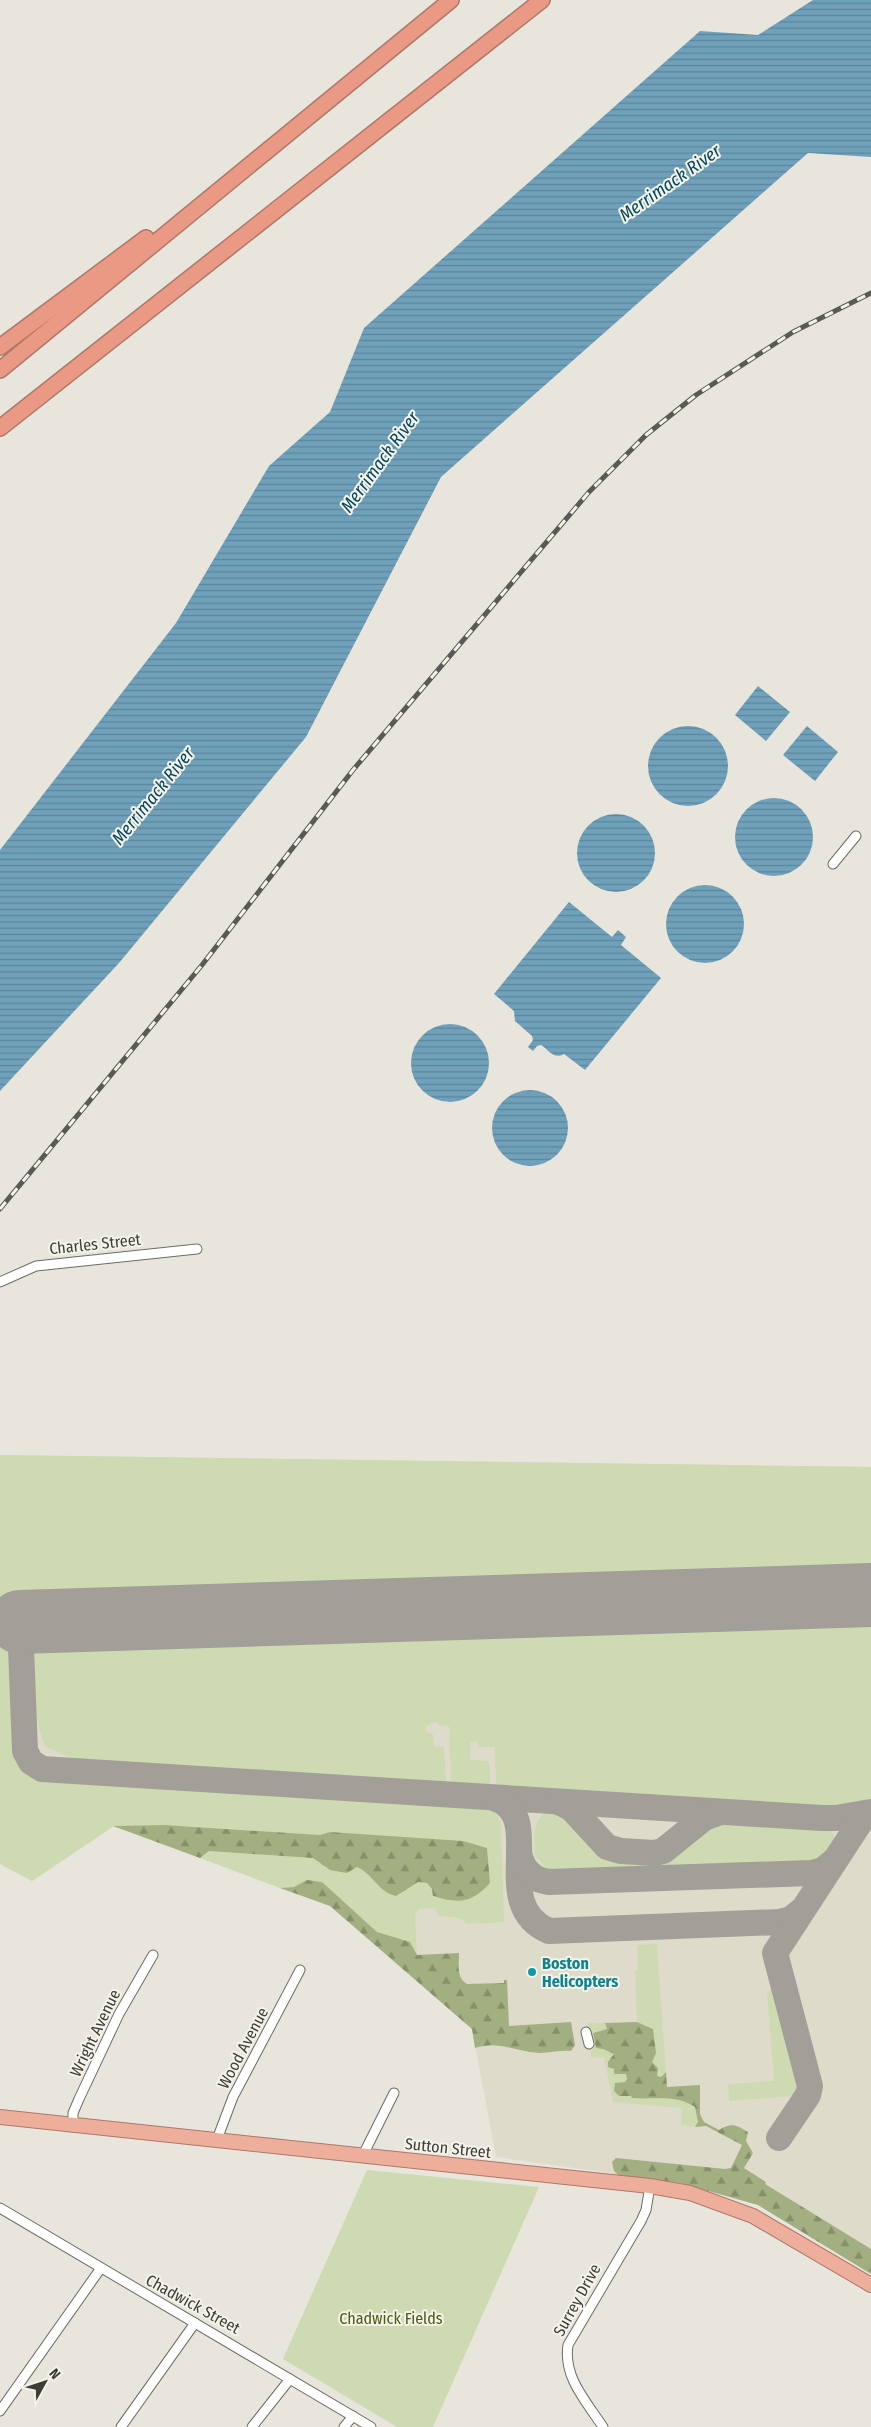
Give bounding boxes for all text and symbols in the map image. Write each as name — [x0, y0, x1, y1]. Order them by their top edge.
water label: Merrimack River — [615, 139, 726, 226]
water label: Merrimack River — [336, 407, 424, 517]
water label: Merrimack River — [107, 742, 199, 849]
street label: Charles Street — [48, 1230, 142, 1258]
place label: Boston Helicopters — [542, 1954, 618, 1991]
marker: Boston Helicopters — [526, 1966, 538, 1978]
street label: Wright Avenue — [66, 1986, 124, 2080]
street label: Wood Avenue — [214, 2004, 272, 2092]
street label: Sutton Street — [404, 2134, 493, 2162]
street label: Surrey Drive — [549, 2260, 605, 2339]
street label: Chadwick Street — [143, 2270, 244, 2338]
park label: Chadwick Fields — [339, 2309, 443, 2328]
north arrow — [20, 2357, 70, 2407]
text: N — [45, 2365, 64, 2383]

